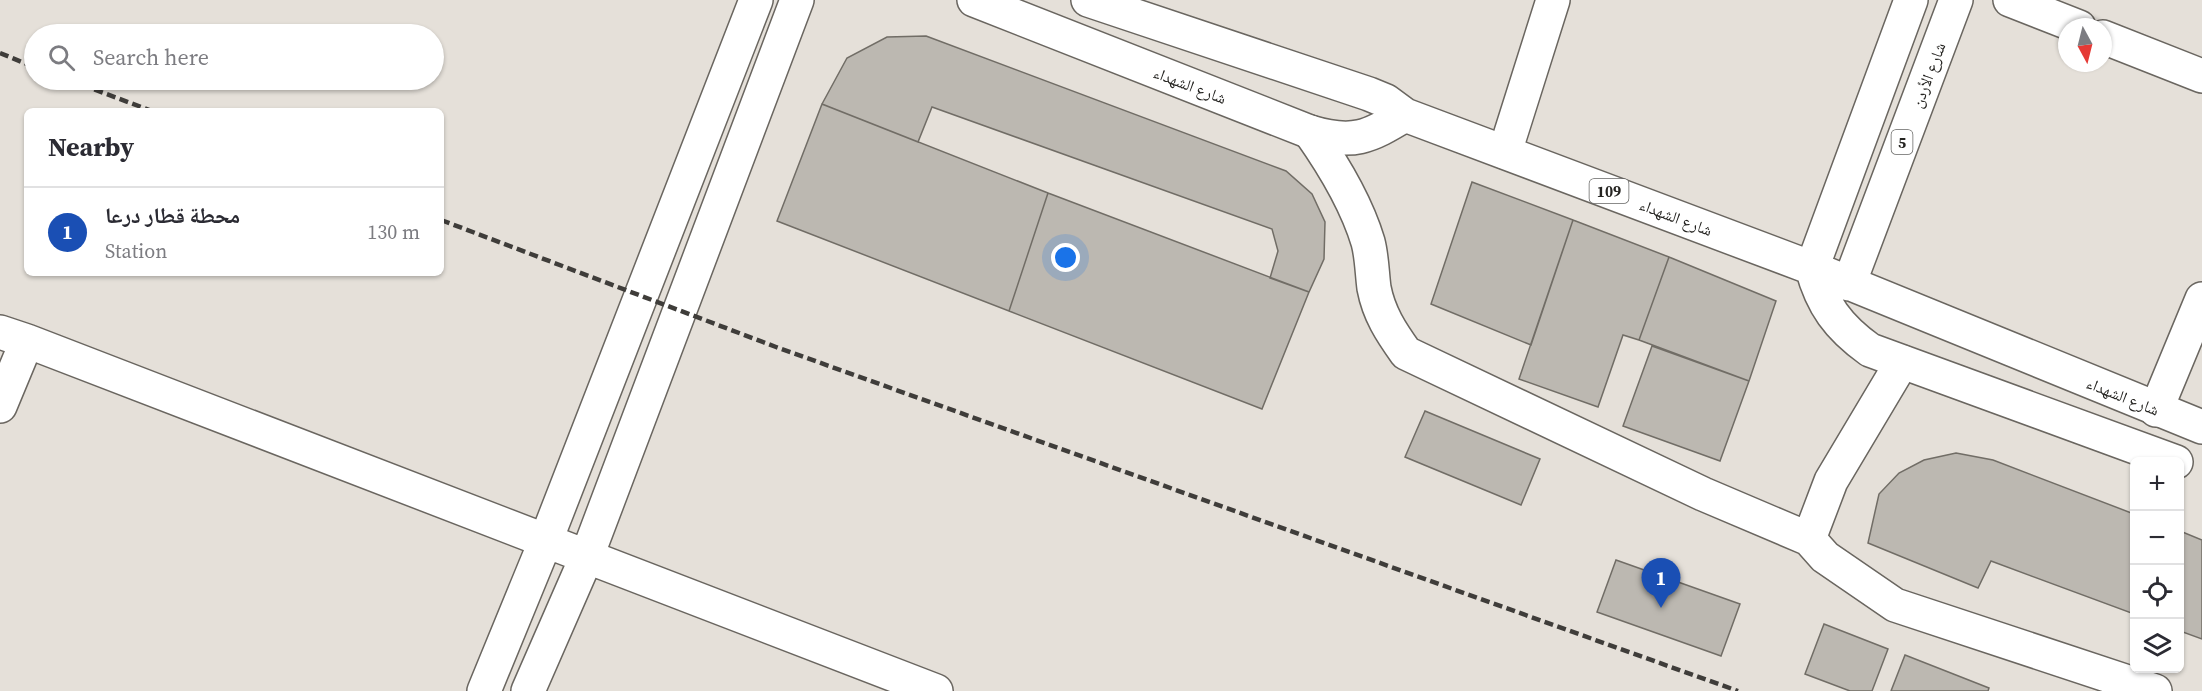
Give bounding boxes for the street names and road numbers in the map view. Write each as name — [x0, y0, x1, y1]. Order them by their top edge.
street label: شارع الأردن — [1905, 39, 1951, 111]
street label: شارع الشهداء — [1150, 61, 1230, 109]
road number: 5 — [1892, 130, 1912, 154]
road number: 109 — [1590, 179, 1628, 203]
street label: شارع الشهداء — [1636, 193, 1716, 241]
street label: شارع الشهداء — [2083, 371, 2163, 421]

